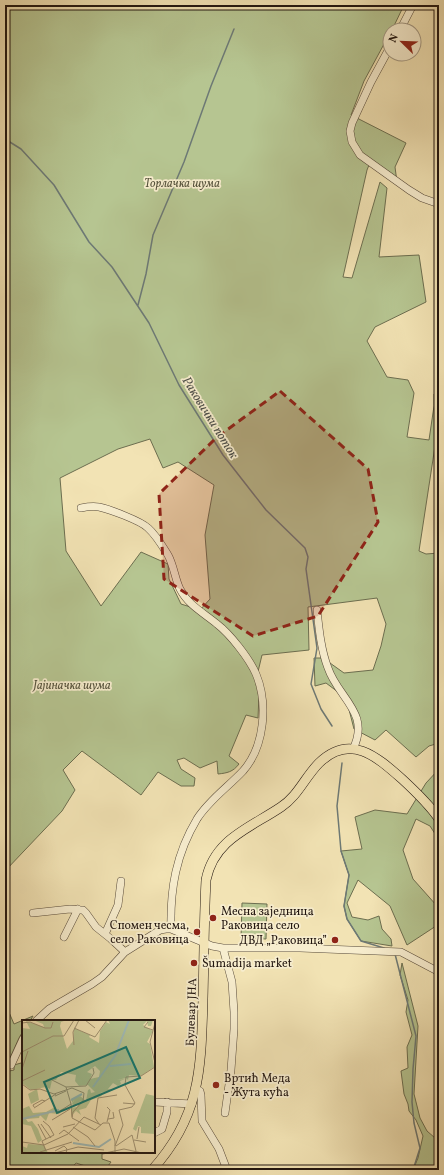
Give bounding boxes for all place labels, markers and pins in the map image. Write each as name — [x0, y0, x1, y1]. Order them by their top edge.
place label: Месна заједница Раковица село — [221, 904, 314, 934]
marker: Месна заједница Раковица село — [208, 913, 218, 923]
place label: Спомен чесма, село Раковица — [110, 918, 189, 948]
marker: Спомен чесма, село Раковица — [192, 927, 202, 937]
place label: ДВД „Раковица” — [239, 933, 327, 949]
marker: ДВД „Раковица” — [330, 935, 340, 945]
place label: Šumadija market — [202, 955, 292, 972]
marker: Šumadija market — [189, 958, 199, 968]
place label: Вртић Меда - Жута кућа — [224, 1071, 291, 1101]
marker: Вртић Меда - Жута кућа — [211, 1080, 221, 1090]

